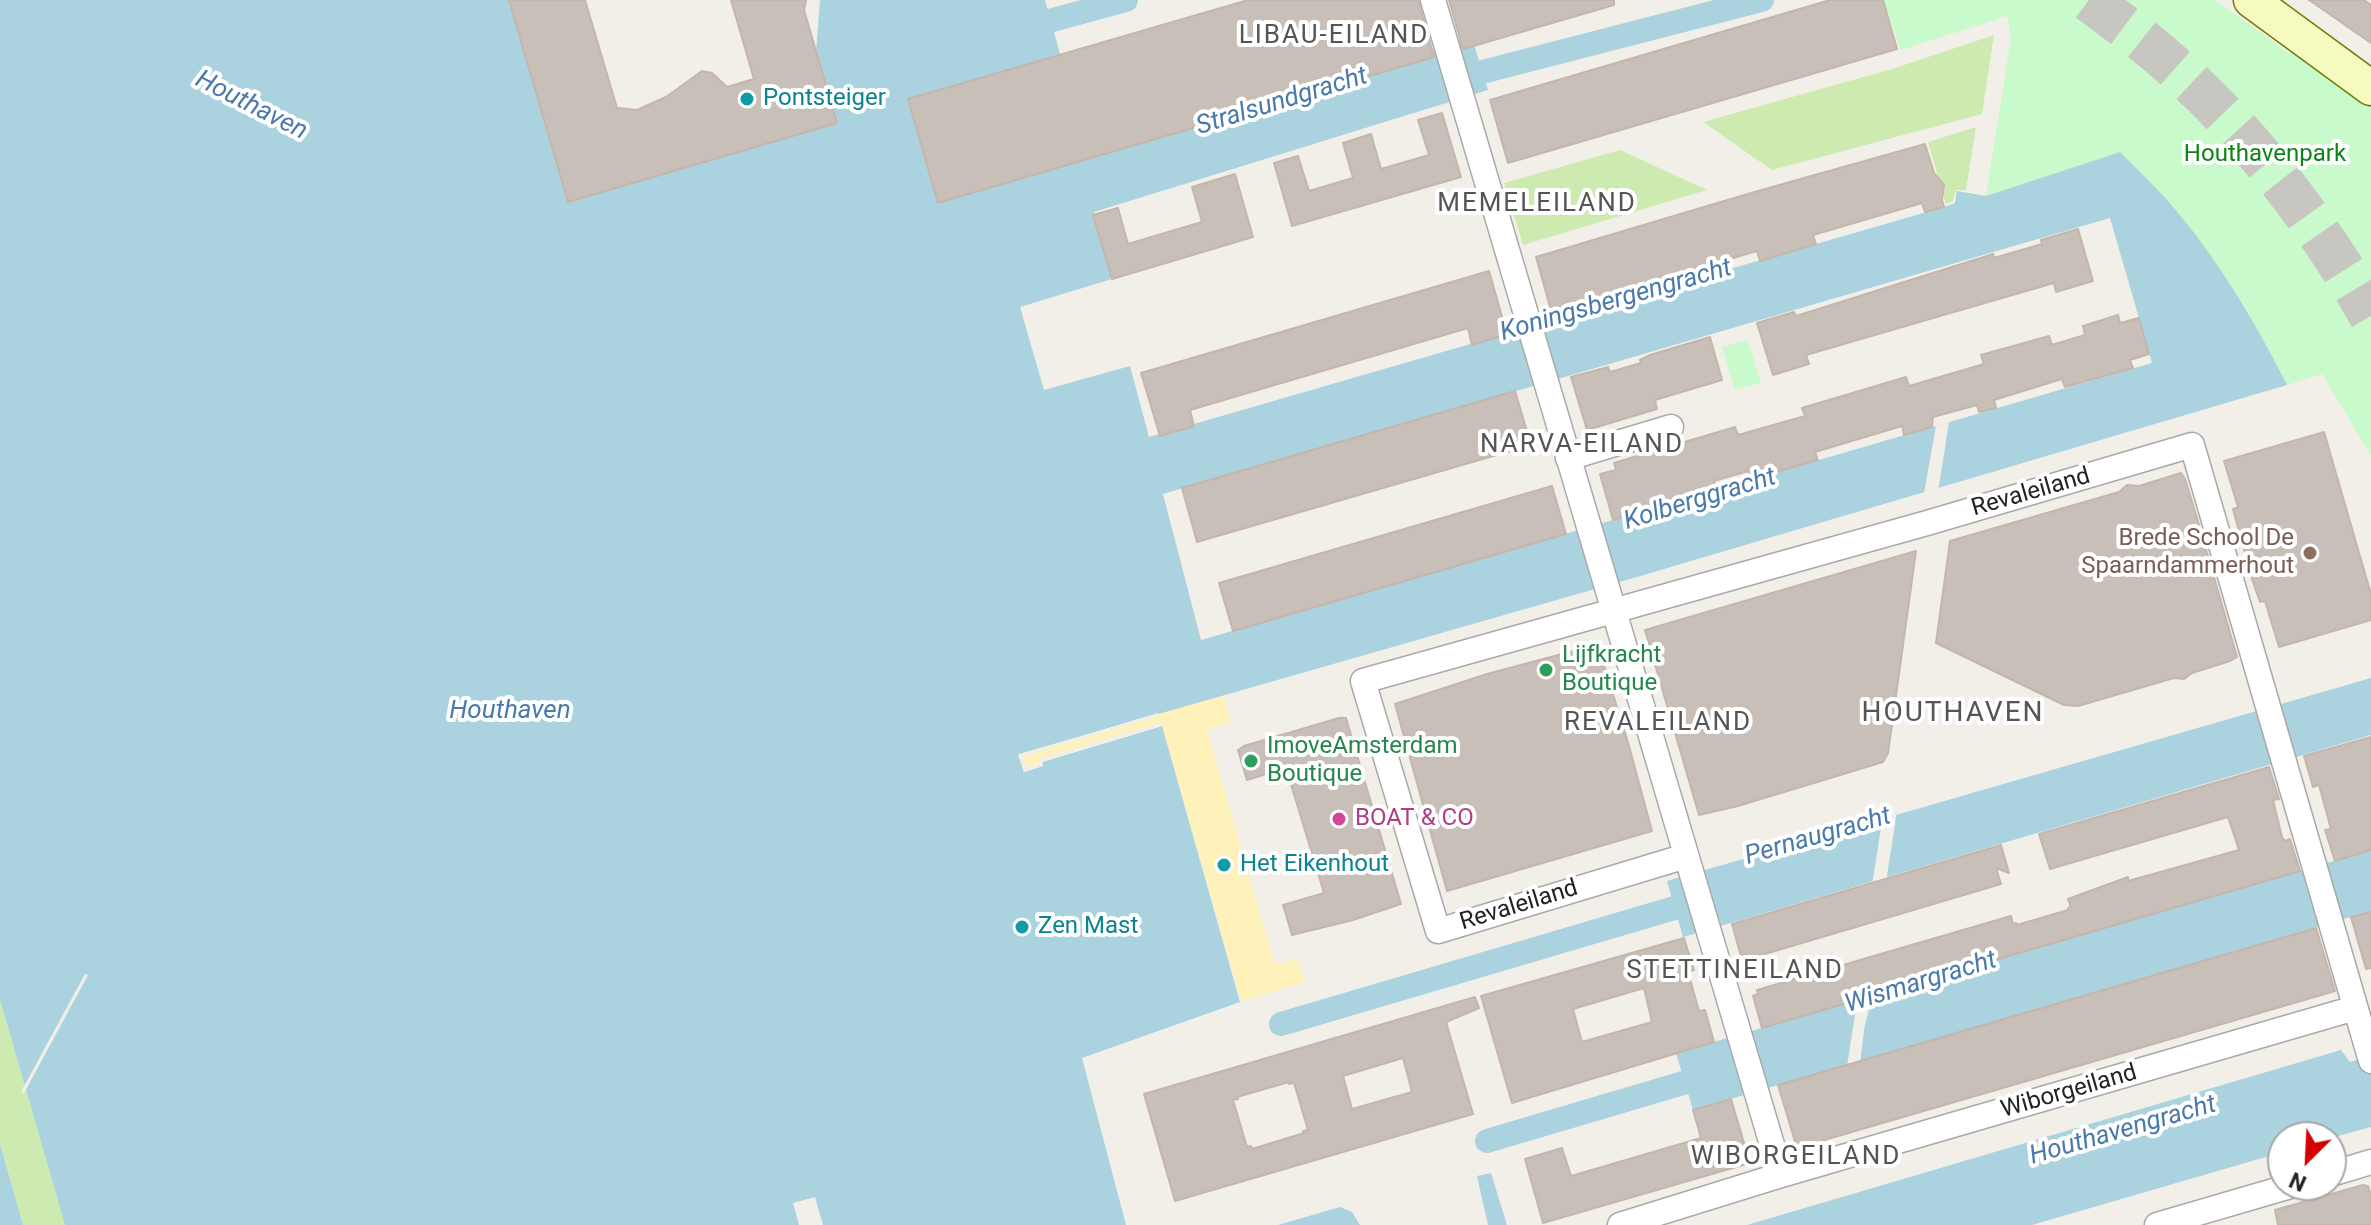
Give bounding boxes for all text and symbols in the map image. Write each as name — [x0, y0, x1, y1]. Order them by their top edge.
district label: LIBAU-EILAND — [1239, 20, 1429, 52]
water label: Stralsundgracht — [1193, 61, 1371, 143]
water label: Houthaven — [190, 65, 312, 147]
place label: Pontsteiger — [763, 85, 886, 113]
marker: Pontsteiger — [738, 90, 756, 108]
park label: Houthavenpark — [2184, 141, 2346, 169]
district label: MEMELEILAND — [1437, 188, 1637, 220]
water label: Koningsbergengracht — [1497, 253, 1735, 349]
district label: NARVA-EILAND — [1480, 429, 1684, 461]
water label: Kolberggracht — [1620, 462, 1780, 538]
street label: Revaleiland — [1968, 462, 2094, 524]
place label: Brede School De Spaarndammerhout — [2081, 525, 2294, 581]
marker: Brede School De Spaarndammerhout — [2301, 544, 2319, 562]
place label: Lijfkracht Boutique — [1562, 642, 1661, 698]
marker: Lijfkracht Boutique — [1537, 661, 1555, 679]
water label: Houthaven — [449, 695, 571, 727]
district label: HOUTHAVEN — [1861, 697, 2045, 731]
district label: REVALEILAND — [1564, 707, 1752, 739]
place label: ImoveAmsterdam Boutique — [1267, 733, 1458, 789]
marker: ImoveAmsterdam Boutique — [1242, 752, 1260, 770]
water label: Pernaugracht — [1741, 801, 1895, 873]
place label: BOAT & CO — [1355, 805, 1474, 833]
marker: BOAT & CO — [1330, 810, 1348, 828]
place label: Het Eikenhout — [1240, 851, 1389, 879]
marker: Het Eikenhout — [1215, 856, 1233, 874]
street label: Revaleiland — [1456, 874, 1582, 938]
place label: Zen Mast — [1038, 913, 1138, 941]
marker: Zen Mast — [1013, 918, 1031, 936]
water label: Wismargracht — [1841, 945, 2001, 1021]
district label: STETTINEILAND — [1626, 955, 1844, 987]
street label: Wiborgeiland — [1998, 1059, 2140, 1125]
water label: Houthavengracht — [2026, 1089, 2220, 1173]
north arrow — [2267, 1121, 2347, 1201]
district label: WIBORGEILAND — [1691, 1141, 1901, 1173]
text: N — [2286, 1167, 2310, 1196]

